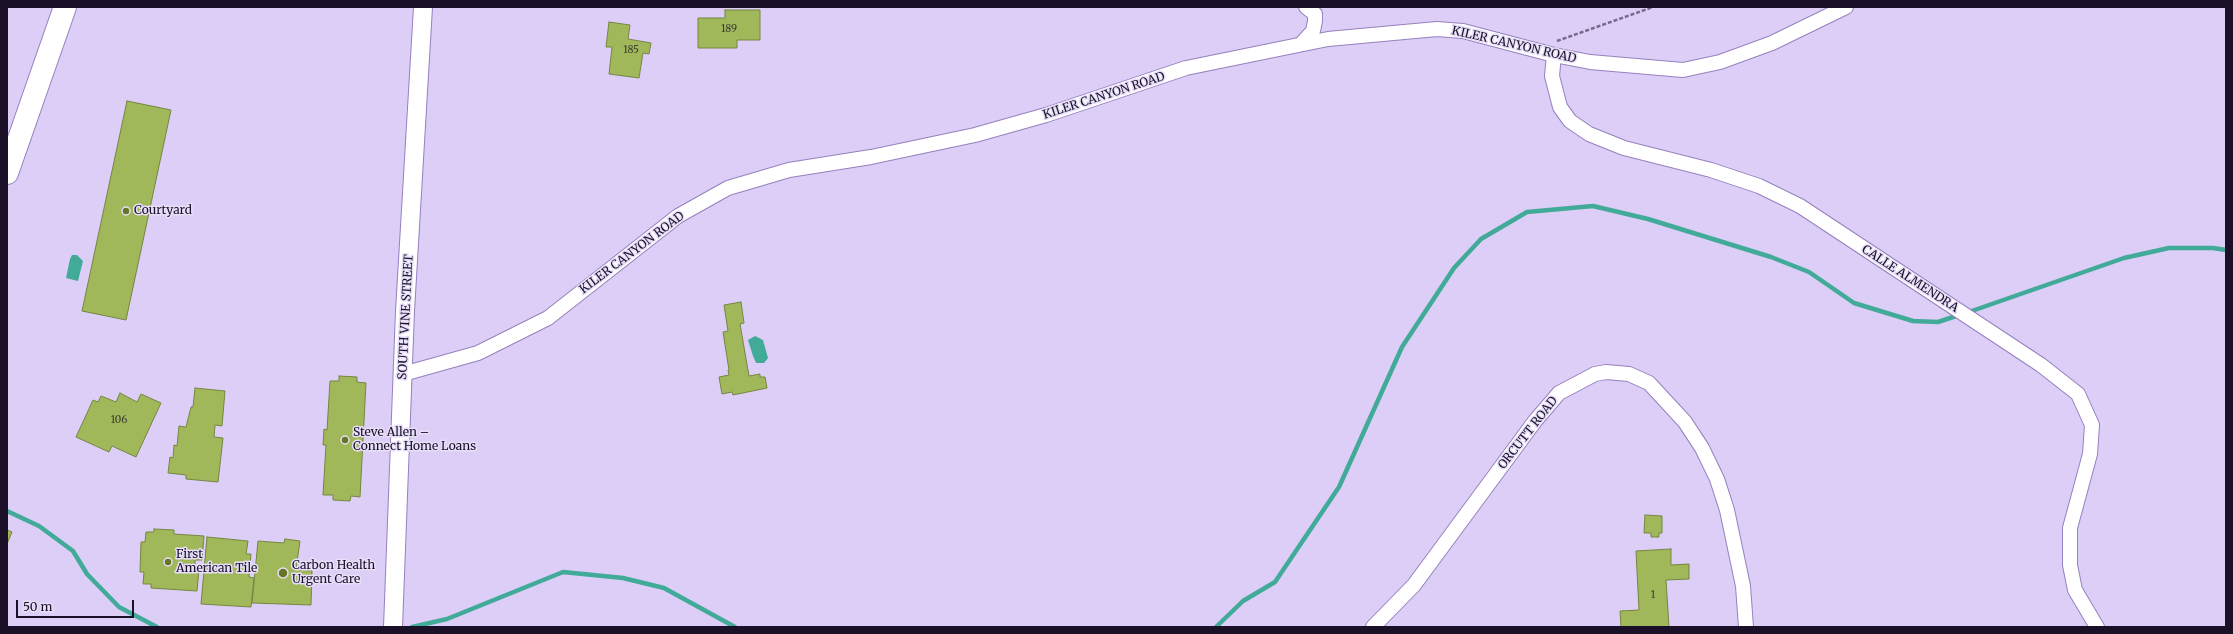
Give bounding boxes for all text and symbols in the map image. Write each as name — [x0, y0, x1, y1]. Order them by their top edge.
house number: 189 — [721, 23, 737, 35]
street label: KILER CANYON ROAD — [1450, 24, 1578, 66]
house number: 185 — [623, 44, 639, 56]
street label: KILER CANYON ROAD — [1041, 69, 1167, 123]
place label: Courtyard — [134, 204, 192, 218]
marker: Courtyard — [121, 206, 131, 216]
street label: KILER CANYON ROAD — [577, 209, 687, 297]
street label: CALLE ALMENDRA — [1859, 242, 1961, 316]
street label: SOUTH VINE STREET — [396, 254, 416, 380]
street label: ORCUTT ROAD — [1495, 394, 1561, 472]
house number: 106 — [111, 414, 127, 426]
place label: Steve Allen – Connect Home Loans — [353, 426, 476, 454]
marker: Steve Allen – Connect Home Loans — [340, 435, 350, 445]
place label: First American Tile — [176, 548, 257, 576]
marker: First American Tile — [163, 557, 173, 567]
place label: Carbon Health Urgent Care — [292, 559, 375, 587]
marker: Carbon Health Urgent Care — [277, 567, 289, 579]
house number: 1 — [1651, 589, 1655, 601]
scale bar — [18, 592, 136, 618]
text: 50 m — [23, 599, 52, 614]

